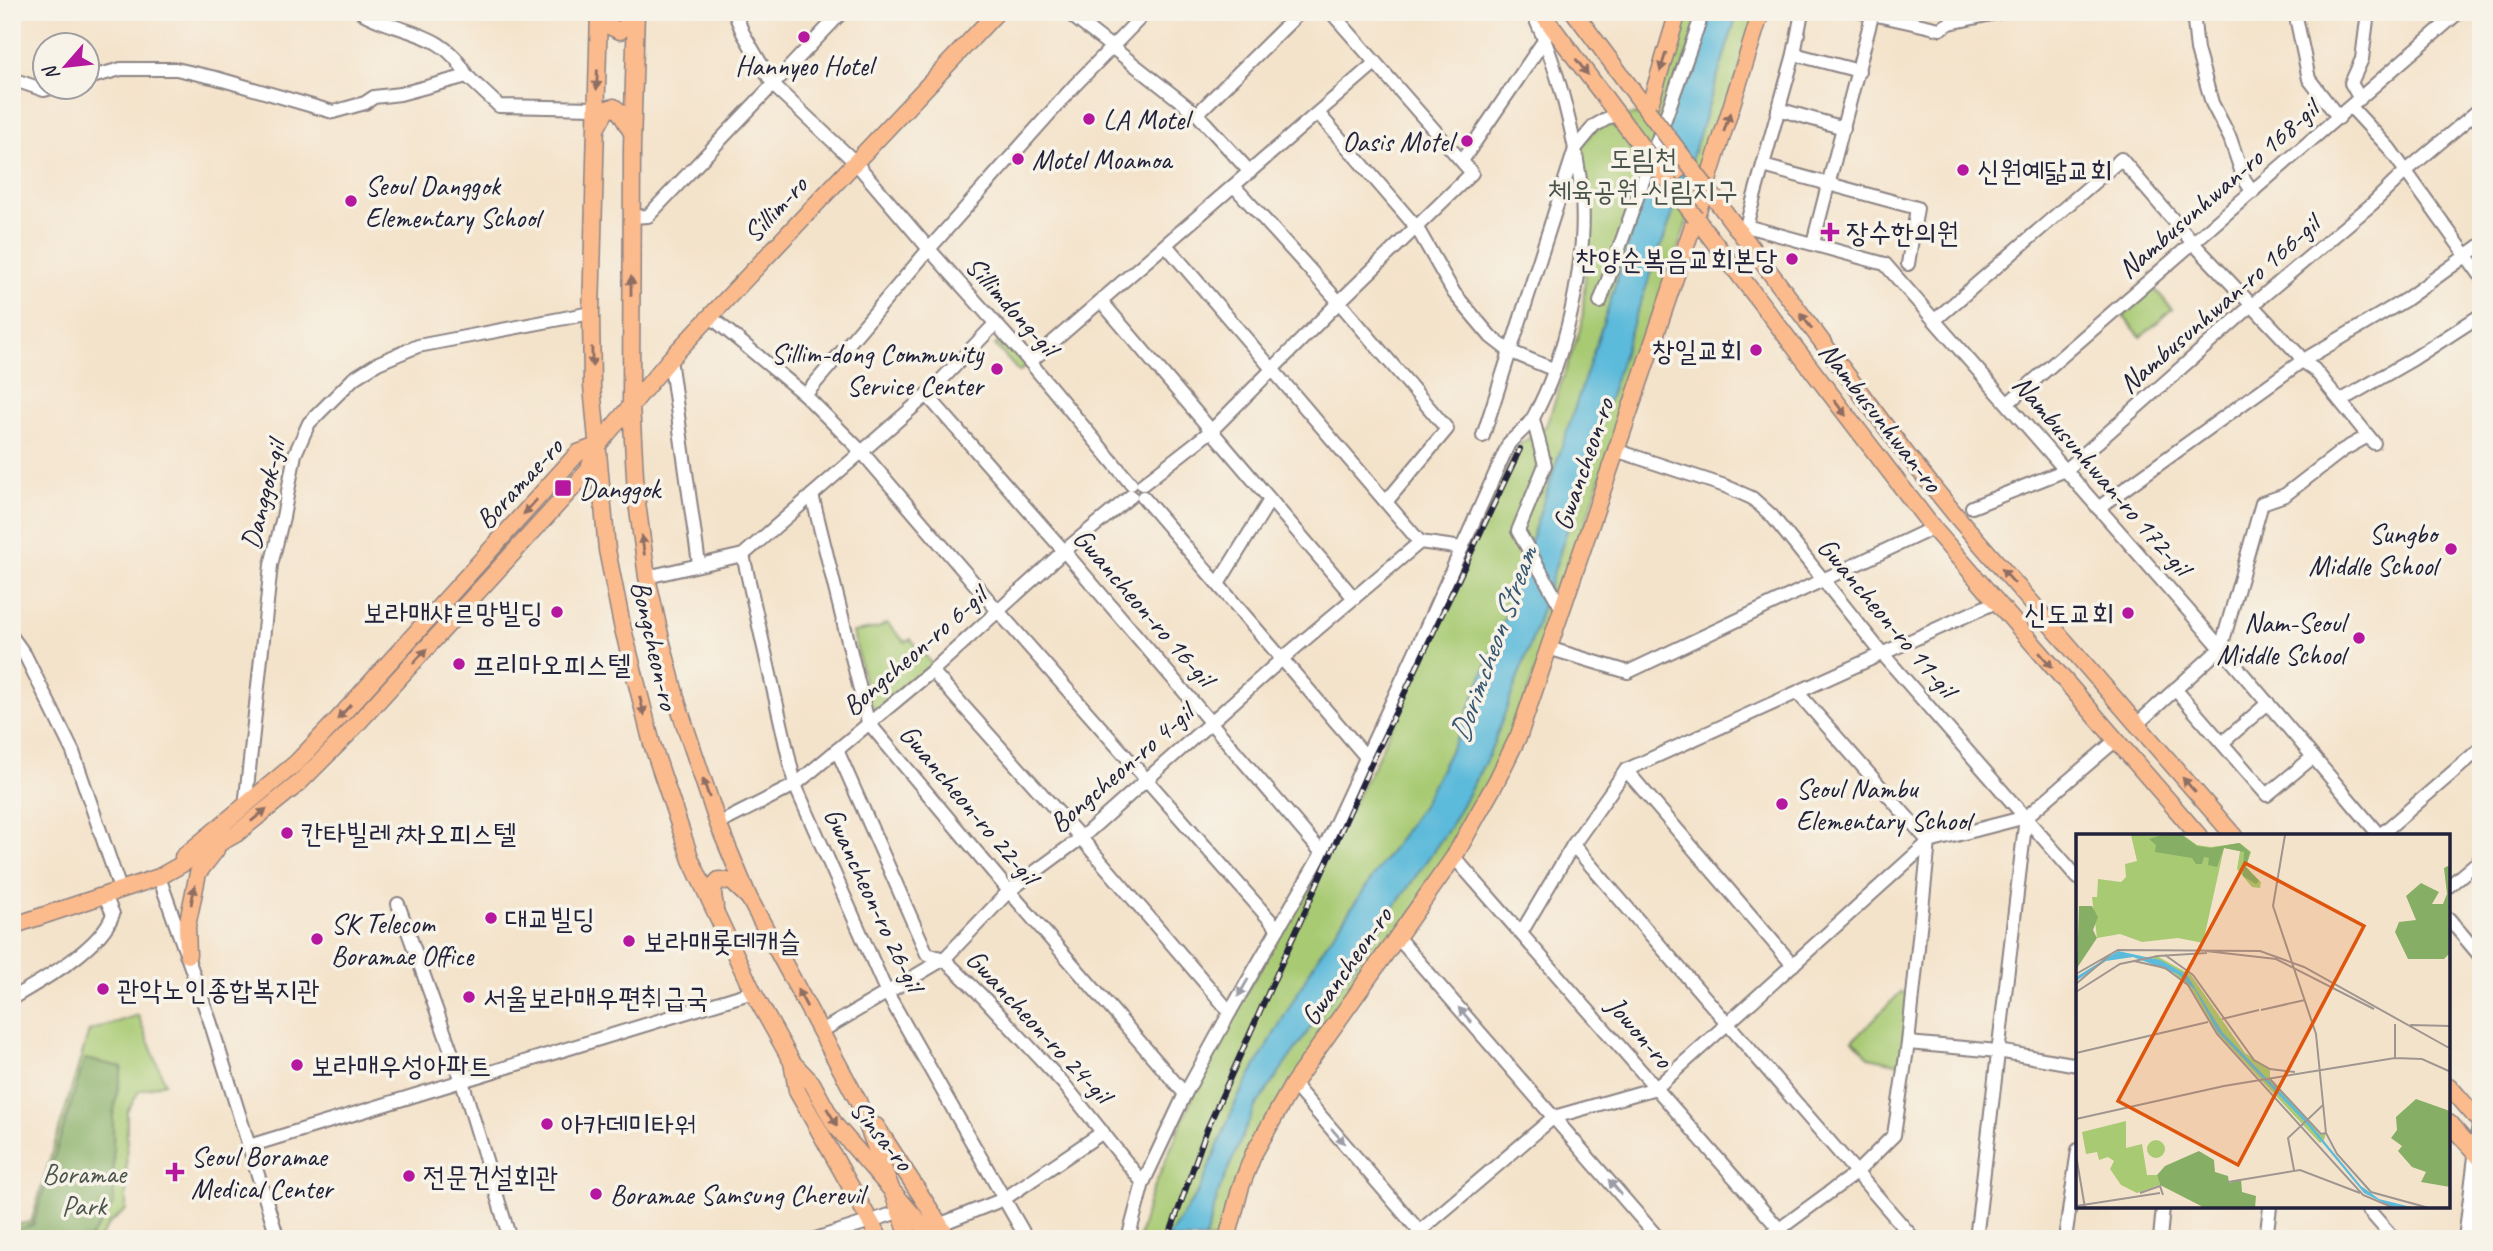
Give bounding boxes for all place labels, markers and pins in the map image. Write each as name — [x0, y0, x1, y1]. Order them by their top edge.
marker: Hannyeo Hotel — [796, 29, 812, 45]
place label: Hannyeo Hotel — [735, 48, 878, 83]
place label: LA Motel — [1103, 102, 1194, 137]
marker: LA Motel — [1081, 111, 1097, 127]
place label: Oasis Motel — [1342, 124, 1458, 159]
marker: Oasis Motel — [1459, 133, 1475, 149]
place label: Motel Moamoa — [1032, 142, 1174, 177]
marker: Motel Moamoa — [1010, 151, 1026, 167]
place label: 신원예닮교회 — [1977, 153, 2112, 188]
marker: 신원예닮교회 — [1955, 162, 1971, 178]
place label: Seoul Danggok Elementary School — [365, 168, 545, 235]
marker: Seoul Danggok Elementary School — [343, 193, 359, 209]
place label: 장수한의원 — [1846, 215, 1959, 250]
marker: 장수한의원 — [1820, 222, 1840, 242]
place label: 찬양순복음교회본당 — [1575, 242, 1778, 277]
marker: 찬양순복음교회본당 — [1784, 251, 1800, 267]
place label: 창일교회 — [1652, 333, 1742, 368]
place label: Sillim-dong Community Service Center — [771, 336, 985, 403]
marker: 창일교회 — [1748, 342, 1764, 358]
marker: Sillim-dong Community Service Center — [989, 361, 1005, 377]
place label: Danggok — [579, 471, 663, 506]
marker: Danggok — [553, 478, 573, 498]
place label: Sungbo Middle School — [2309, 516, 2442, 583]
marker: Sungbo Middle School — [2443, 541, 2459, 557]
place label: 보라매샤르망빌딩 — [363, 595, 543, 630]
place label: 신도교회 — [2024, 596, 2114, 631]
marker: 보라매샤르망빌딩 — [549, 604, 565, 620]
marker: 신도교회 — [2120, 605, 2136, 621]
place label: Nam-Seoul Middle School — [2217, 605, 2350, 672]
marker: Nam-Seoul Middle School — [2351, 630, 2367, 646]
place label: 프리마오피스텔 — [473, 647, 631, 682]
marker: 프리마오피스텔 — [451, 656, 467, 672]
place label: Seoul Nambu Elementary School — [1796, 771, 1976, 838]
marker: Seoul Nambu Elementary School — [1774, 796, 1790, 812]
place label: 칸타빌레7차오피스텔 — [301, 816, 516, 851]
marker: 칸타빌레7차오피스텔 — [279, 825, 295, 841]
place label: 대교빌딩 — [505, 901, 595, 936]
place label: SK Telecom Boramae Office — [331, 906, 475, 973]
marker: 대교빌딩 — [483, 910, 499, 926]
place label: 보라매롯데캐슬 — [643, 924, 801, 959]
marker: SK Telecom Boramae Office — [309, 931, 325, 947]
marker: 보라매롯데캐슬 — [621, 933, 637, 949]
place label: 관악노인종합복지관 — [117, 972, 320, 1007]
place label: 서울보라매우편취급국 — [483, 980, 708, 1015]
marker: 관악노인종합복지관 — [95, 981, 111, 997]
marker: 서울보라매우편취급국 — [461, 989, 477, 1005]
place label: 보라매우성아파트 — [311, 1048, 491, 1083]
marker: 보라매우성아파트 — [289, 1057, 305, 1073]
place label: 아카데미타워 — [561, 1107, 696, 1142]
marker: 아카데미타워 — [539, 1116, 555, 1132]
place label: Seoul Boramae Medical Center — [191, 1139, 335, 1206]
place label: 전문건설회관 — [423, 1159, 558, 1194]
marker: Seoul Boramae Medical Center — [165, 1162, 185, 1182]
marker: 전문건설회관 — [401, 1168, 417, 1184]
place label: Boramae Samsung Cherevil — [610, 1177, 869, 1212]
marker: Boramae Samsung Cherevil — [588, 1186, 604, 1202]

